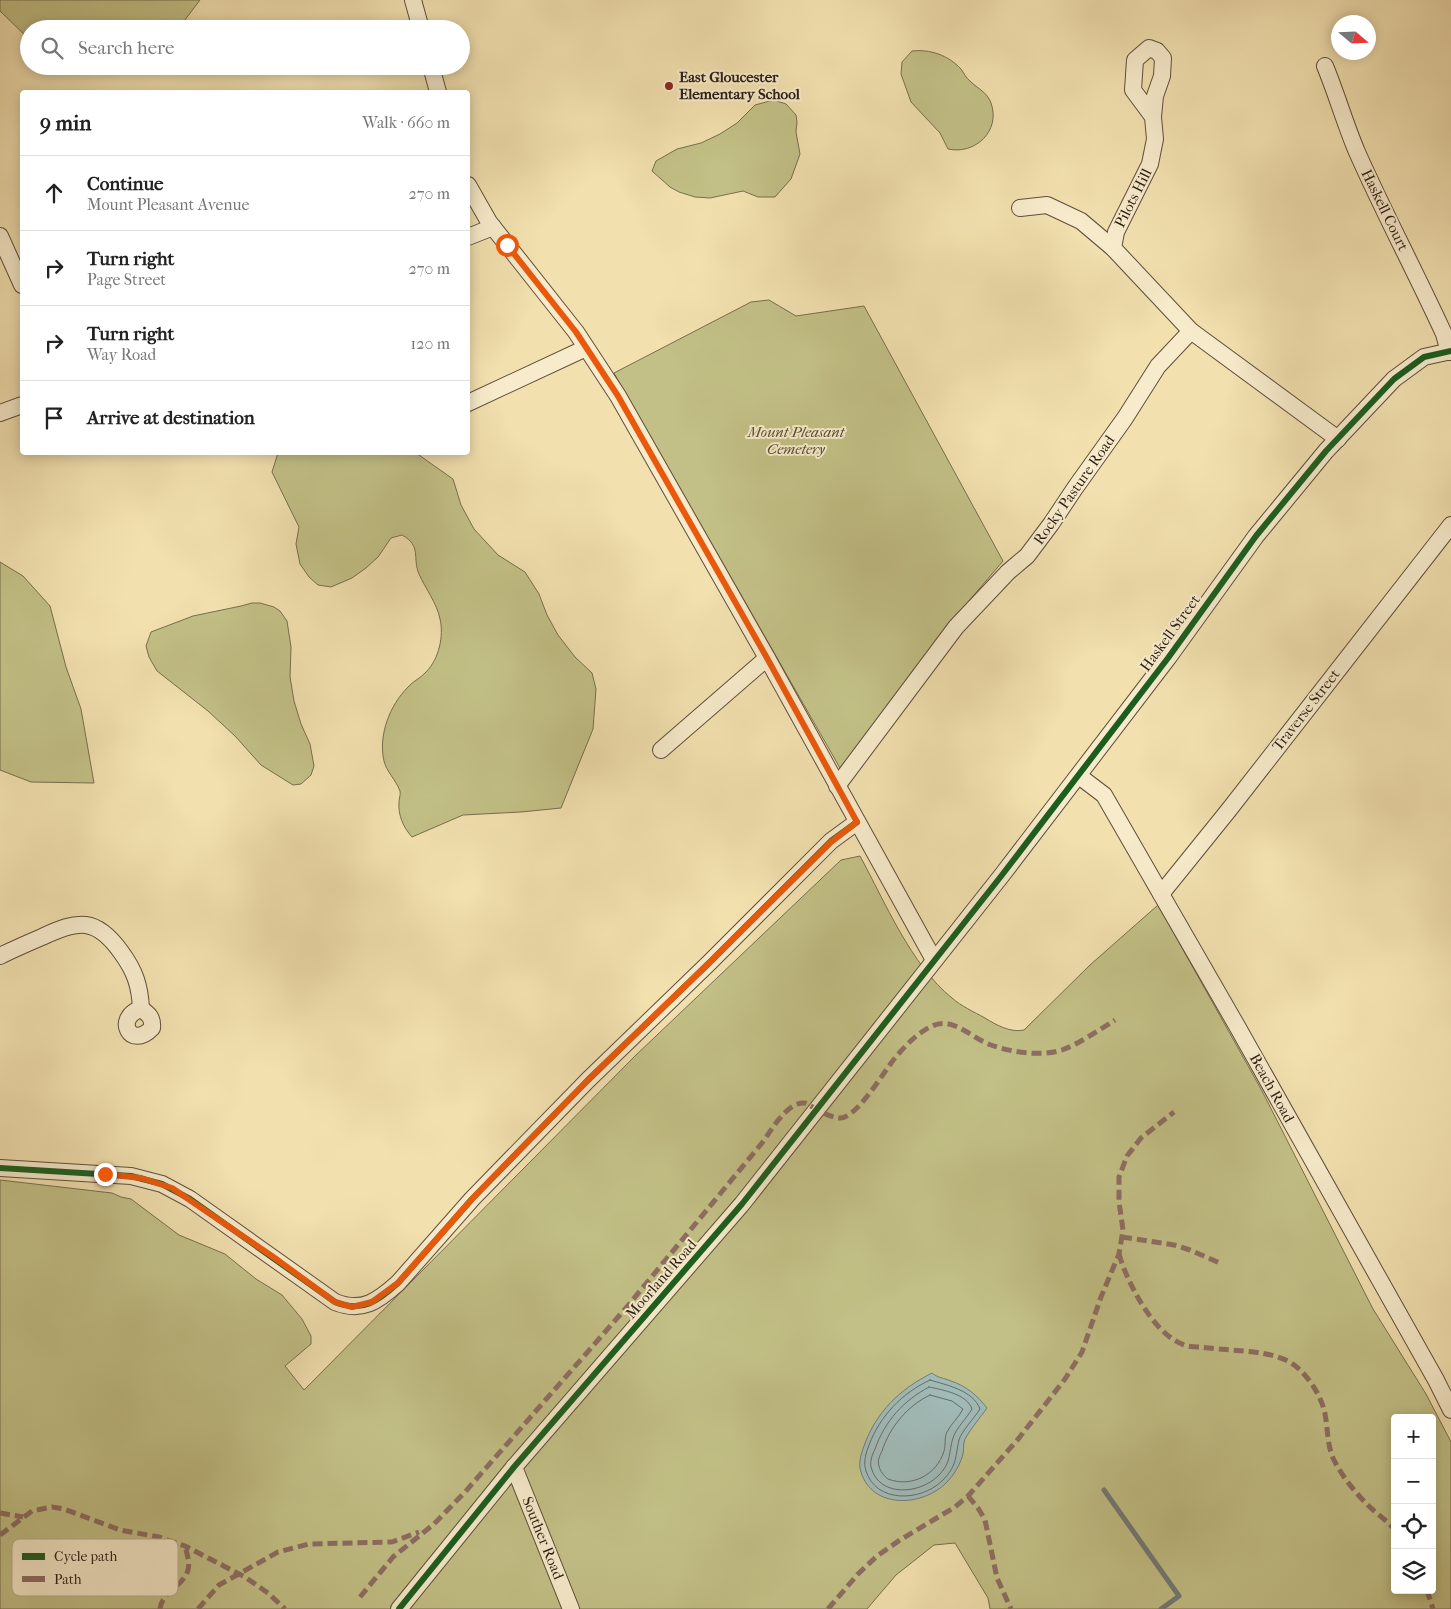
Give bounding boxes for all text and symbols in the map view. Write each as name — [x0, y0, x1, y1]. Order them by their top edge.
north arrow — [1331, 15, 1376, 60]
search box — [20, 20, 470, 75]
icon: search — [38, 34, 66, 62]
text: Search here — [78, 37, 174, 59]
place label: East Gloucester Elementary School — [679, 68, 801, 103]
marker: East Gloucester Elementary School — [663, 80, 675, 92]
text: 9 min — [40, 111, 91, 135]
text: Walk · 660 m — [362, 113, 450, 132]
street label: Pilots Hill — [1111, 166, 1155, 230]
street label: Haskell Court — [1357, 166, 1413, 254]
text: Continue — [87, 173, 163, 195]
icon: ahead — [40, 179, 68, 207]
text: 270 m — [409, 184, 450, 203]
text: Mount Pleasant Avenue — [87, 195, 249, 214]
route start — [496, 234, 519, 257]
text: Turn right — [87, 248, 174, 270]
icon: right — [40, 254, 68, 282]
text: 270 m — [409, 259, 450, 278]
text: Page Street — [87, 270, 166, 289]
text: Turn right — [87, 323, 174, 345]
icon: right — [40, 329, 68, 357]
text: 120 m — [411, 334, 450, 353]
text: Way Road — [87, 345, 156, 364]
icon: arrive — [40, 404, 68, 432]
text: Arrive at destination — [87, 407, 255, 429]
park label: Mount Pleasant Cemetery — [747, 423, 846, 458]
street label: Rocky Pasture Road — [1030, 431, 1119, 548]
street label: Haskell Street — [1136, 591, 1204, 675]
street label: Traverse Street — [1268, 665, 1344, 755]
street label: Beach Road — [1246, 1051, 1299, 1126]
route end — [94, 1163, 117, 1186]
street label: Moorland Road — [622, 1235, 701, 1322]
map controls — [1391, 1414, 1436, 1594]
button: + — [1391, 1414, 1436, 1459]
button: − — [1391, 1459, 1436, 1504]
street label: Souther Road — [518, 1494, 568, 1583]
button: locate — [1391, 1504, 1436, 1549]
legend — [12, 1539, 178, 1596]
text: Cycle path — [54, 1548, 118, 1565]
button: layers — [1391, 1549, 1436, 1594]
text: Path — [54, 1571, 82, 1588]

